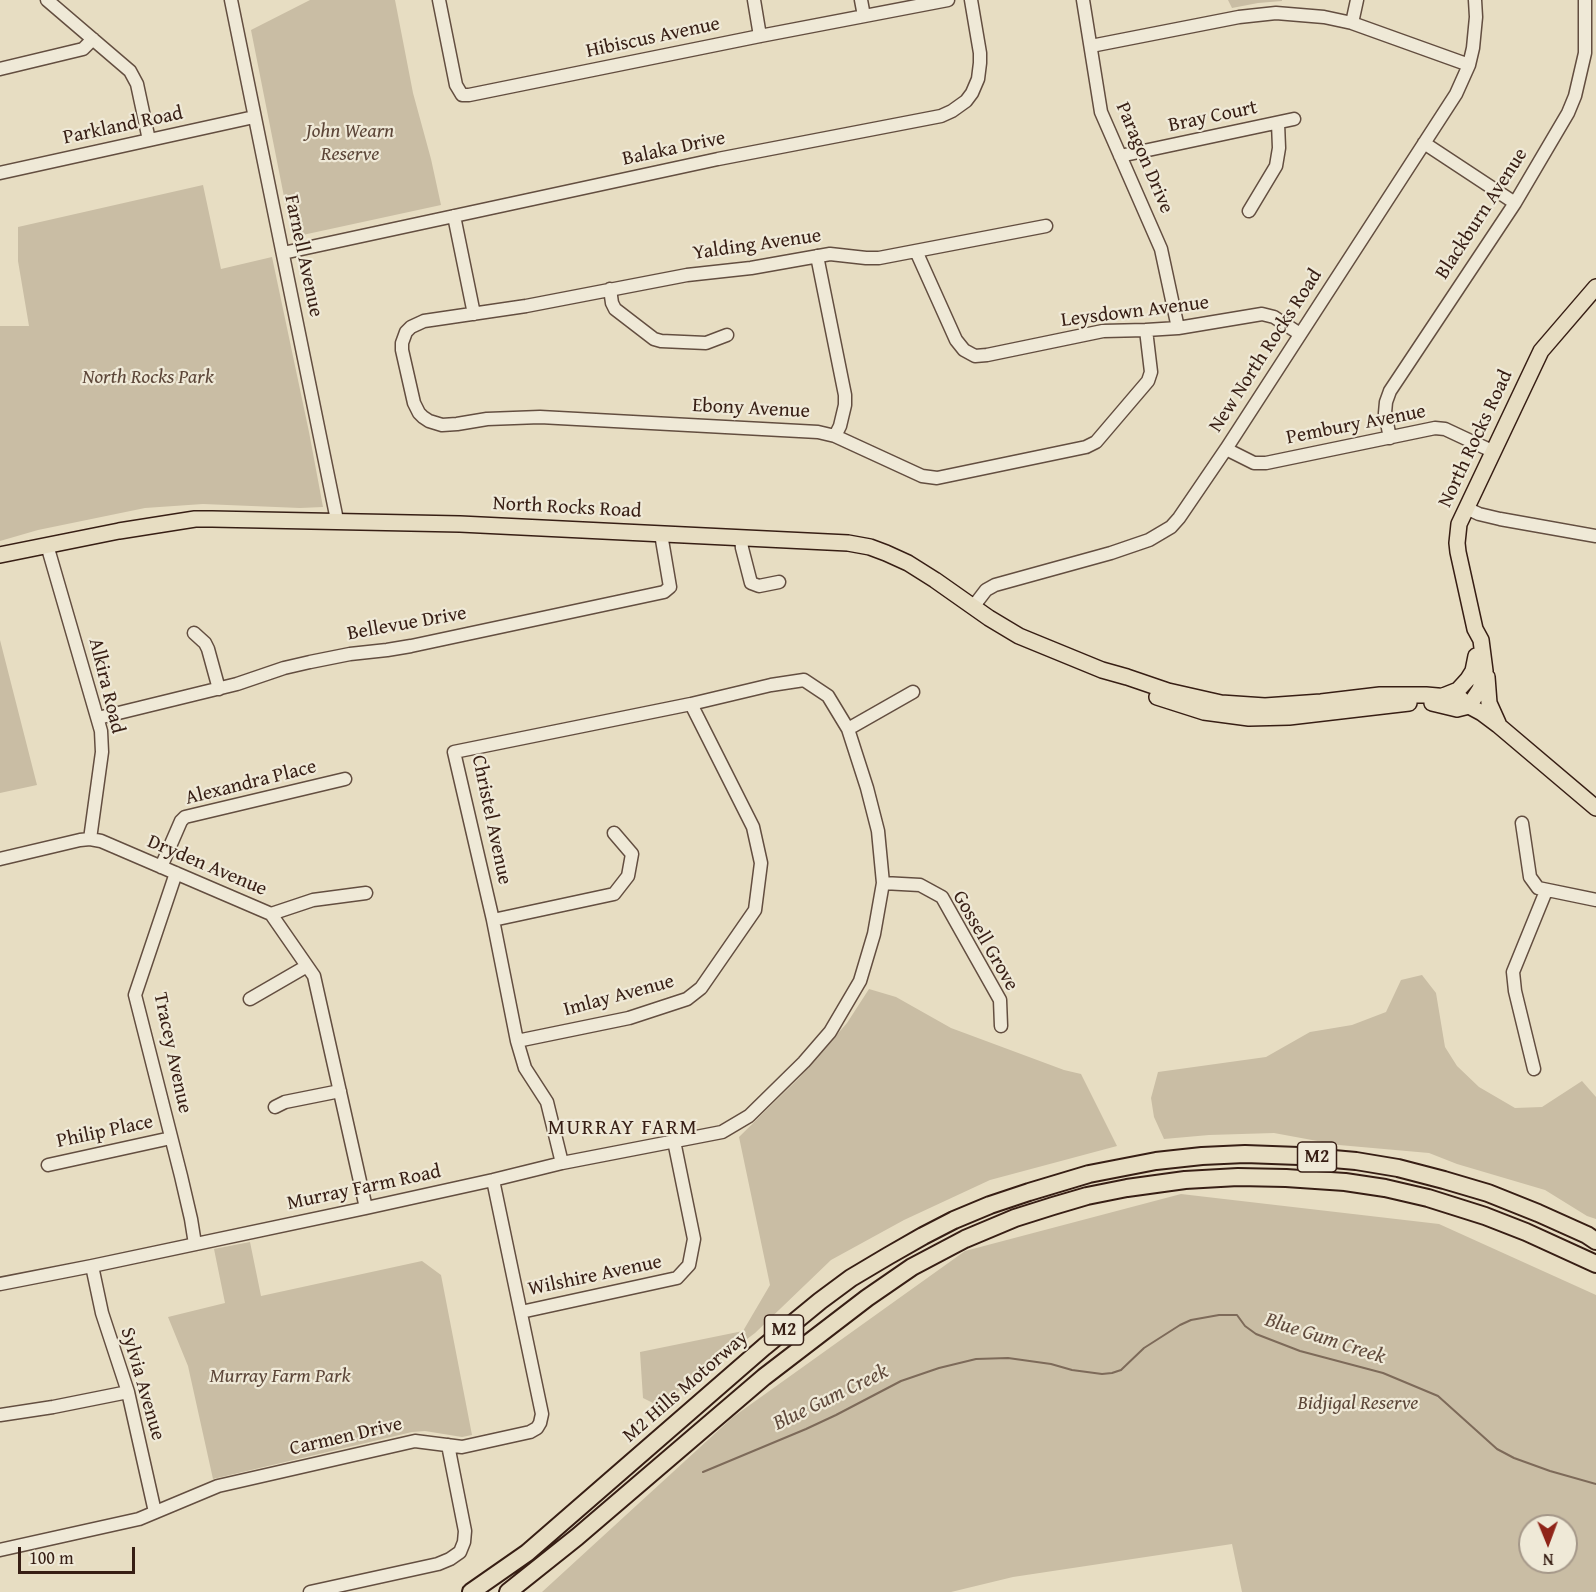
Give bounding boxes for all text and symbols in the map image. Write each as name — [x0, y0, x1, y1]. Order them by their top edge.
street label: Hibiscus Avenue — [584, 12, 722, 64]
street label: Bray Court — [1166, 96, 1260, 138]
street label: Paragon Drive — [1110, 99, 1178, 217]
street label: Parkland Road — [61, 102, 185, 150]
park label: John Wearn Reserve — [306, 120, 394, 167]
street label: Balaka Drive — [620, 126, 728, 172]
street label: Blackburn Avenue — [1431, 144, 1533, 284]
street label: Farnell Avenue — [278, 193, 328, 319]
street label: Yalding Avenue — [691, 224, 823, 266]
street label: New North Rocks Road — [1204, 265, 1328, 437]
street label: Leysdown Avenue — [1060, 291, 1210, 333]
park label: North Rocks Park — [82, 366, 214, 390]
street label: North Rocks Road — [1434, 366, 1518, 512]
street label: Ebony Avenue — [692, 394, 810, 424]
street label: Pembury Avenue — [1284, 400, 1428, 450]
street label: North Rocks Road — [492, 492, 642, 524]
street label: Bellevue Drive — [345, 602, 469, 646]
street label: Alkira Road — [83, 636, 129, 736]
street label: Christel Avenue — [466, 753, 516, 887]
street label: Alexandra Place — [183, 755, 319, 811]
street label: Dryden Avenue — [144, 830, 270, 902]
street label: Gossell Grove — [947, 887, 1023, 995]
street label: Imlay Avenue — [561, 970, 677, 1022]
street label: Tracey Avenue — [147, 990, 197, 1116]
street label: Philip Place — [55, 1110, 155, 1154]
district label: MURRAY FARM — [548, 1116, 698, 1142]
road number: M2 — [1298, 1142, 1336, 1172]
street label: Murray Farm Road — [285, 1160, 443, 1216]
street label: Wilshire Avenue — [526, 1250, 664, 1302]
water label: Blue Gum Creek — [1262, 1308, 1388, 1370]
road number: M2 — [764, 1315, 804, 1345]
street label: Sylvia Avenue — [114, 1325, 170, 1443]
street label: M2 Hills Motorway — [618, 1326, 754, 1448]
water label: Blue Gum Creek — [769, 1359, 893, 1437]
park label: Murray Farm Park — [209, 1365, 351, 1389]
park label: Bidjigal Reserve — [1298, 1392, 1418, 1416]
street label: Carmen Drive — [287, 1412, 405, 1462]
north arrow — [1518, 1514, 1578, 1574]
scale bar — [21, 1535, 138, 1573]
text: 100 m — [29, 1544, 74, 1571]
text: N — [1543, 1548, 1554, 1572]

